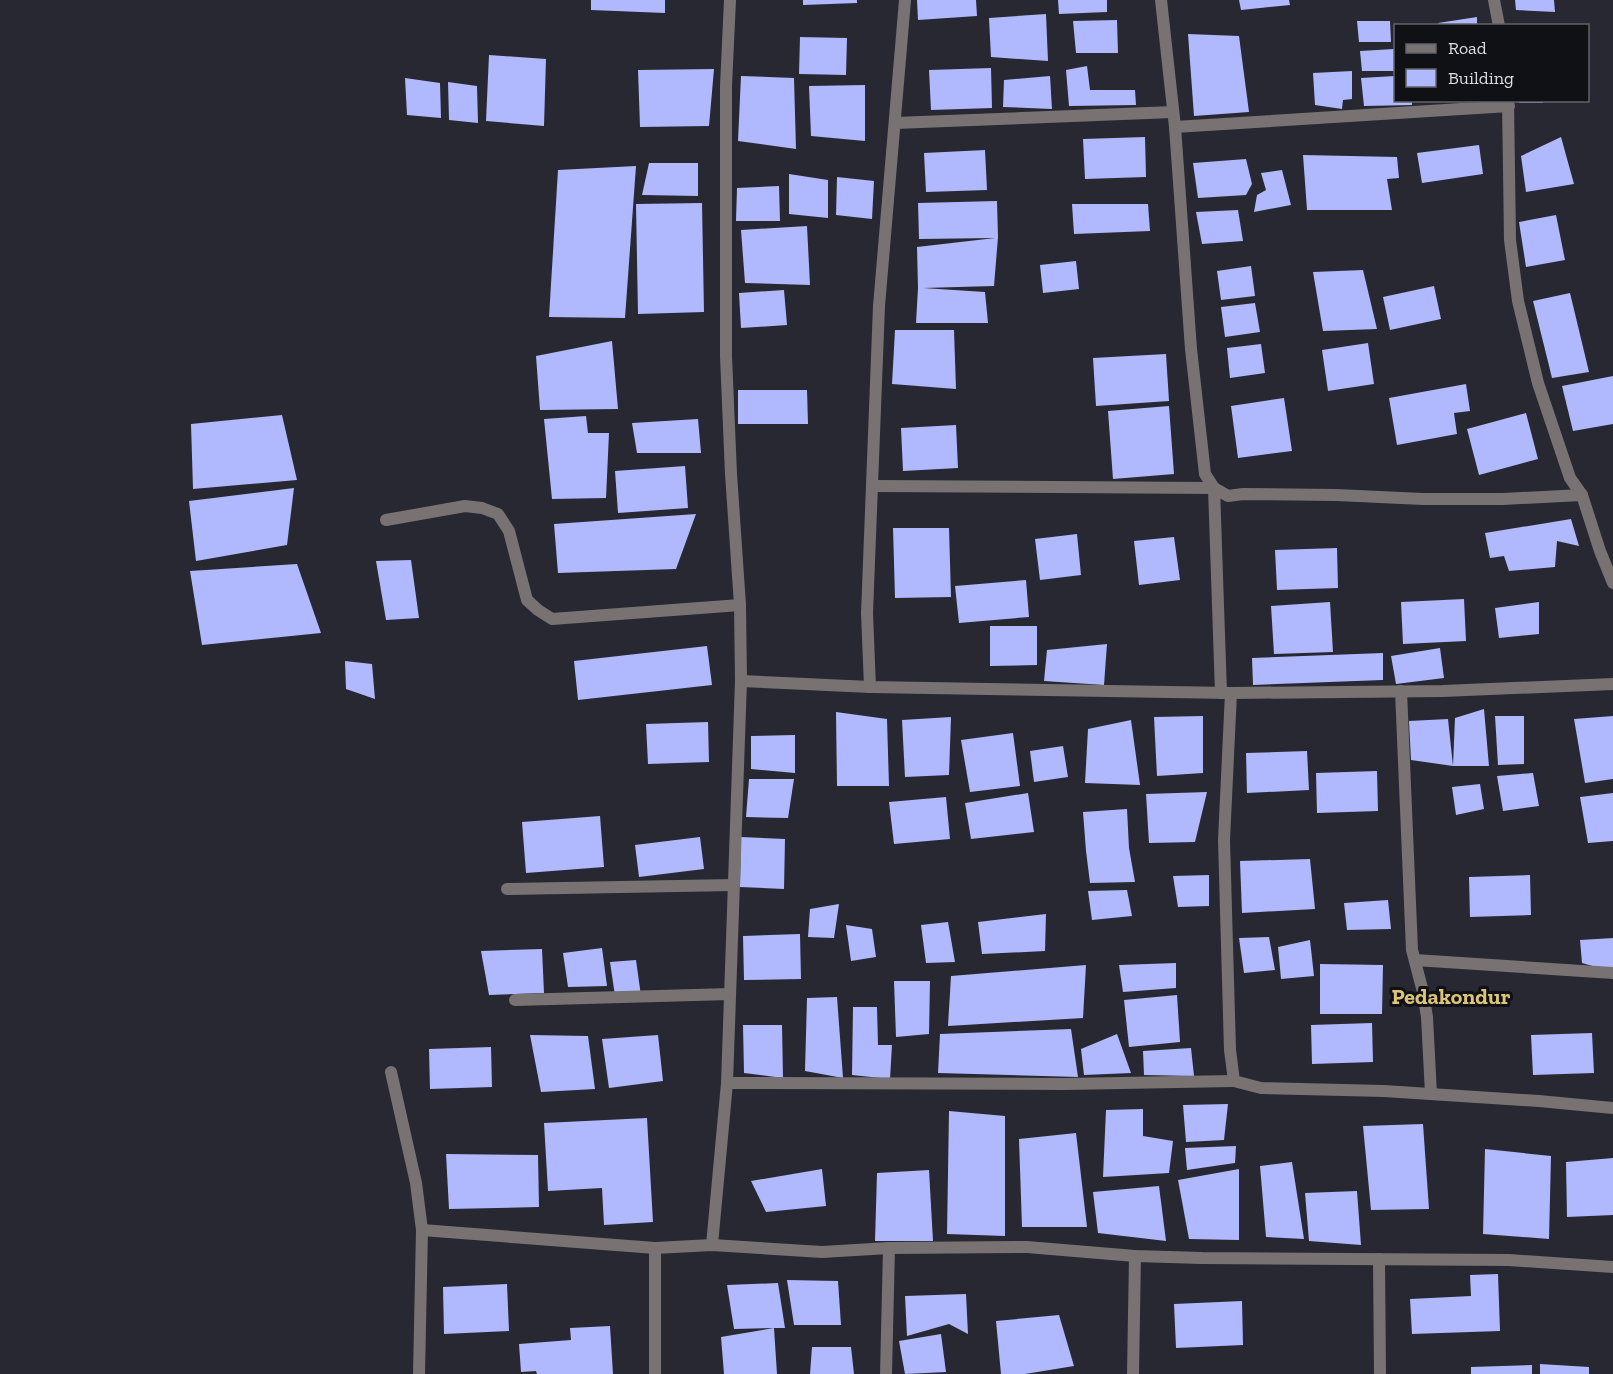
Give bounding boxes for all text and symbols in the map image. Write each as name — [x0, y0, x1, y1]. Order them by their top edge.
legend — [1394, 24, 1589, 102]
text: Road — [1448, 37, 1487, 59]
text: Building — [1448, 67, 1514, 89]
district label: Pedakondur — [1392, 983, 1511, 1010]

